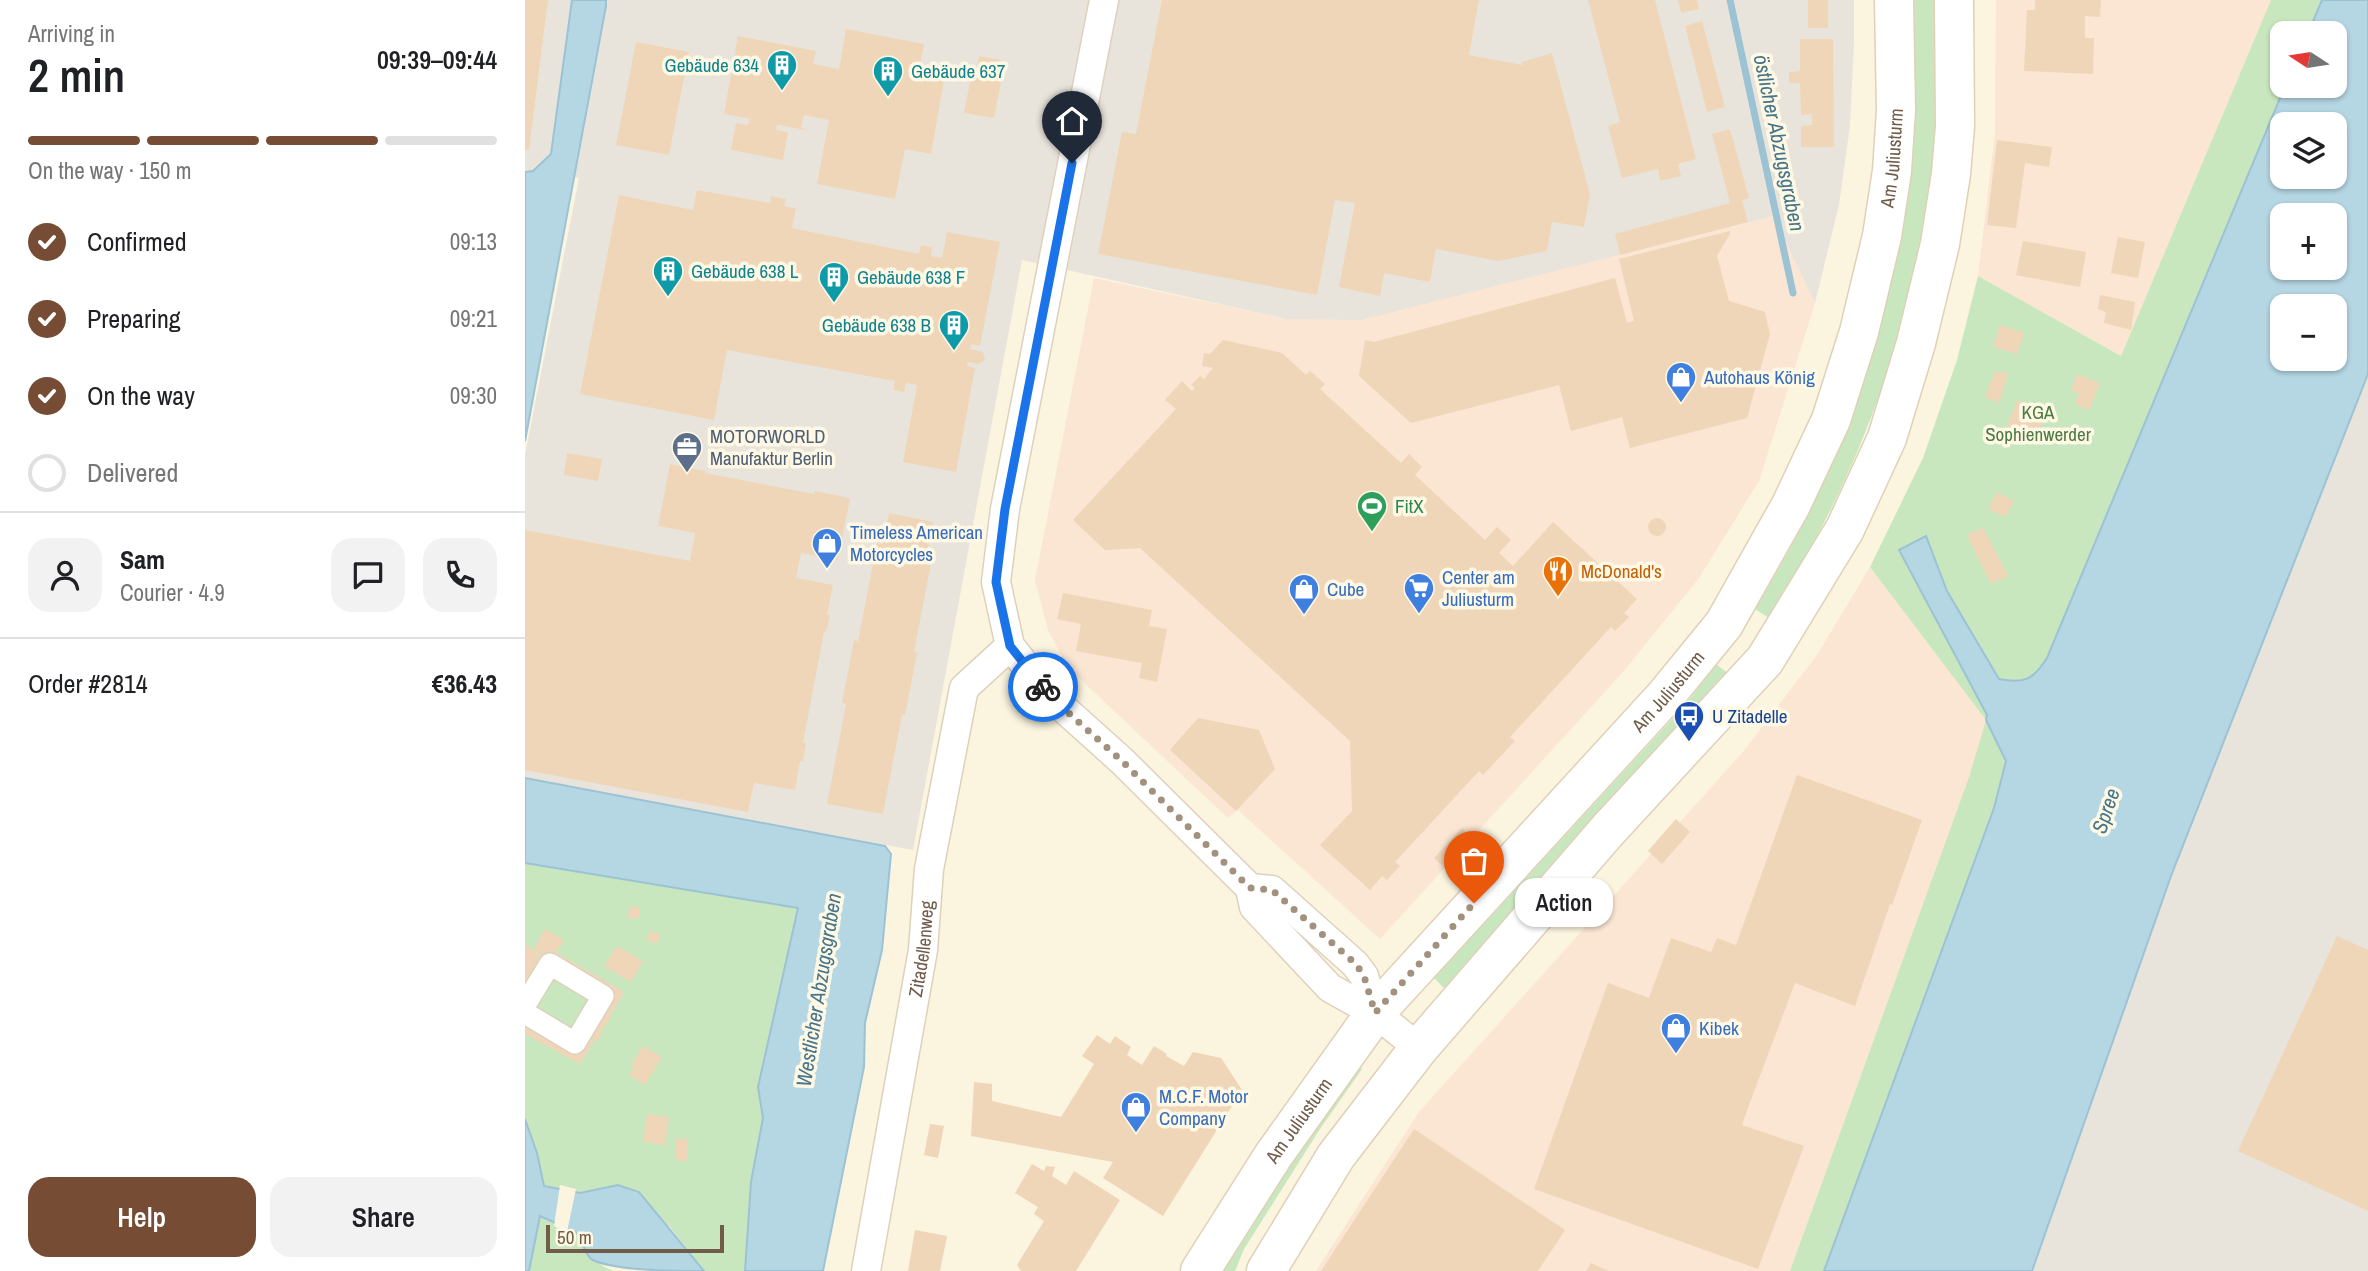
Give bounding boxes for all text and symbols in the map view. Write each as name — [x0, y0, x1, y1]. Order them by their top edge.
text: Arriving in — [28, 18, 115, 49]
north arrow — [2270, 21, 2347, 98]
map controls — [2270, 21, 2347, 371]
text: 09:39–09:44 — [377, 42, 497, 77]
text: 2 min — [28, 44, 125, 106]
building icon: Gebäude 634 — [765, 48, 799, 92]
place label: Gebäude 634 — [665, 52, 759, 78]
water label: östlicher Abzugsgraben — [1747, 52, 1812, 234]
building icon: Gebäude 637 — [871, 54, 905, 98]
place label: Gebäude 637 — [911, 58, 1006, 84]
pin — [1042, 91, 1102, 163]
icon: home — [1053, 102, 1091, 140]
street label: Am Juliusturm — [1873, 107, 1909, 210]
button: layers — [2270, 112, 2347, 189]
text: On the way · 150 m — [28, 155, 192, 186]
button: + — [2270, 203, 2347, 280]
icon: check — [28, 223, 66, 261]
text: Confirmed — [87, 224, 187, 259]
text: 09:13 — [450, 226, 497, 257]
building icon: Gebäude 638 L — [651, 254, 685, 298]
place label: Gebäude 638 L — [691, 258, 799, 284]
building icon: Gebäude 638 F — [817, 260, 851, 304]
place label: Gebäude 638 F — [857, 264, 965, 290]
button: − — [2270, 294, 2347, 371]
icon: check — [28, 300, 66, 338]
text: Preparing — [87, 301, 181, 336]
text: 09:21 — [450, 303, 497, 334]
building icon: Gebäude 638 B — [937, 308, 971, 352]
place label: Gebäude 638 B — [822, 312, 931, 338]
shop icon: Autohaus König — [1664, 360, 1698, 404]
place label: Autohaus König — [1703, 364, 1815, 390]
icon: check — [28, 377, 66, 415]
text: On the way — [87, 378, 195, 413]
text: 09:30 — [450, 380, 497, 411]
park label: KGA Sophienwerder — [1985, 399, 2092, 447]
place label: MOTORWORLD Manufaktur Berlin — [710, 423, 833, 471]
office icon: MOTORWORLD Manufaktur Berlin — [670, 430, 704, 474]
text: Delivered — [87, 455, 178, 490]
sports icon: FitX — [1355, 489, 1389, 533]
place label: FitX — [1395, 493, 1424, 519]
place label: Timeless American Motorcycles — [850, 519, 983, 567]
shop icon: Timeless American Motorcycles — [810, 526, 844, 570]
button: person — [28, 538, 102, 612]
button: chat — [331, 538, 405, 612]
button: phone — [423, 538, 497, 612]
text: Sam — [120, 542, 165, 577]
restaurant icon: McDonald's — [1541, 554, 1575, 598]
place label: McDonald's — [1581, 558, 1662, 584]
place label: Center am Juliusturm — [1442, 564, 1515, 612]
supermarket icon: Center am Juliusturm — [1402, 571, 1436, 615]
shop icon: Cube — [1287, 572, 1321, 616]
place label: Cube — [1327, 576, 1364, 602]
text: Courier · 4.9 — [120, 577, 225, 608]
street label: Am Juliusturm — [1625, 645, 1710, 738]
courier — [1008, 652, 1078, 722]
text: Order #2814 — [28, 666, 148, 701]
text: €36.43 — [432, 666, 497, 701]
icon: bike — [1024, 668, 1062, 706]
bus stop icon: U Zitadelle — [1672, 699, 1706, 743]
place label: U Zitadelle — [1712, 703, 1787, 729]
water label: Spree — [2084, 784, 2127, 837]
pin — [1444, 831, 1504, 903]
icon: bag — [1455, 842, 1493, 880]
callout: Action — [1516, 878, 1614, 928]
text: Action — [1536, 887, 1592, 918]
water label: Westlicher Abzugsgraben — [789, 891, 848, 1089]
street label: Zitadellenweg — [902, 899, 940, 999]
shop icon: Kibek — [1659, 1011, 1693, 1055]
place label: Kibek — [1699, 1015, 1739, 1041]
street label: Am Juliusturm — [1258, 1072, 1338, 1169]
place label: M.C.F. Motor Company — [1159, 1083, 1249, 1131]
shop icon: M.C.F. Motor Company — [1119, 1090, 1153, 1134]
button: Help — [28, 1177, 256, 1257]
button: Share — [270, 1177, 497, 1257]
scale bar — [546, 1222, 725, 1254]
text: 50 m — [557, 1224, 592, 1250]

